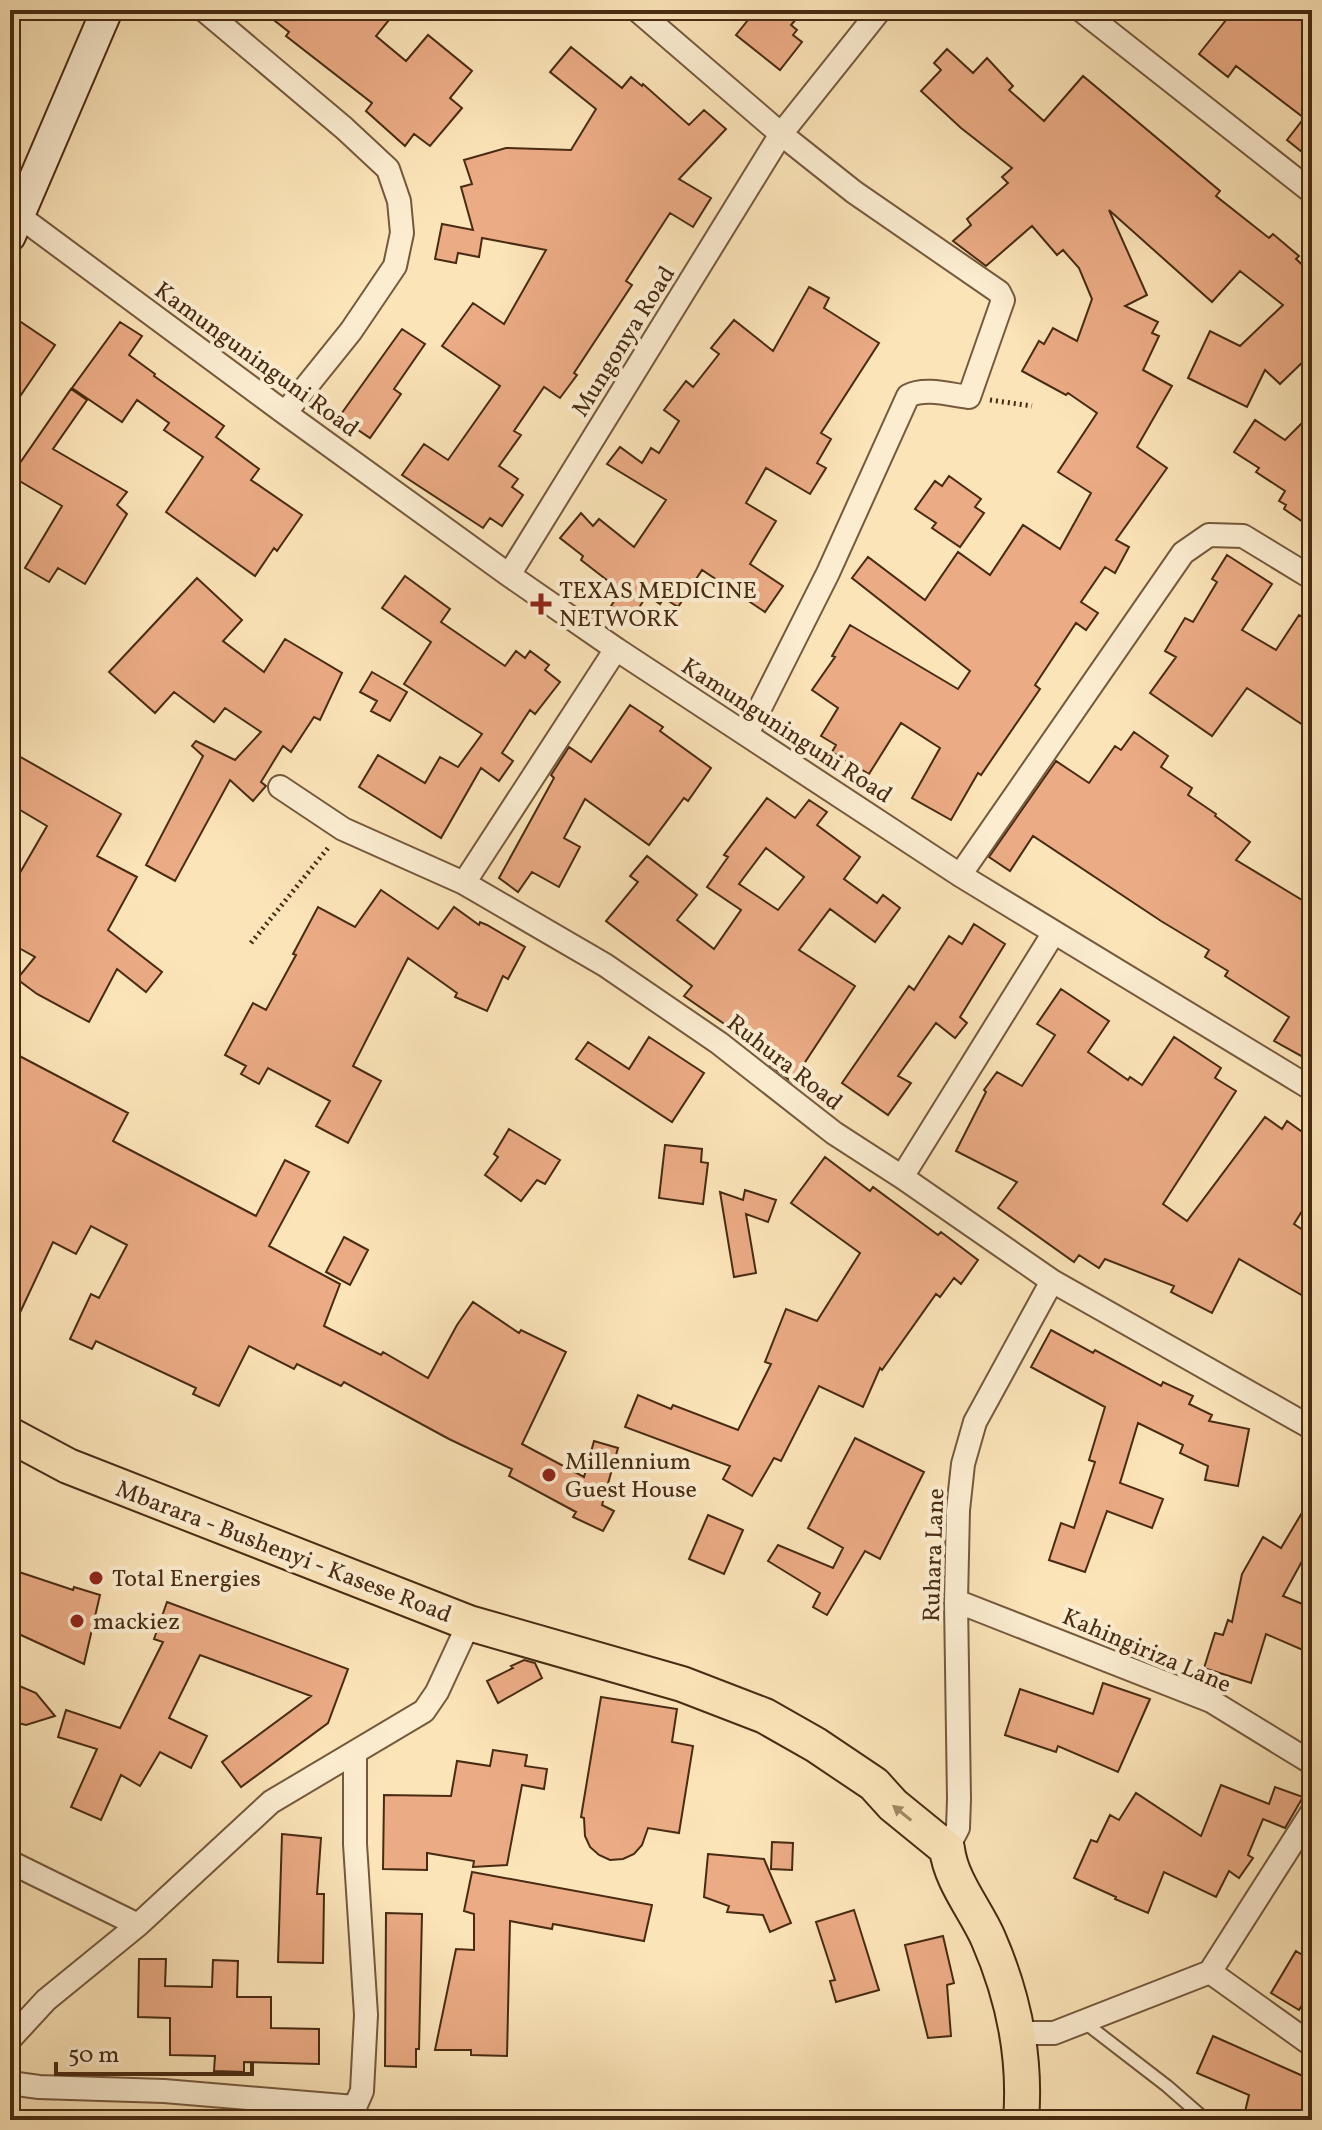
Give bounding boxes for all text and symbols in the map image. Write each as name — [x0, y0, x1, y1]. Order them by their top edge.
street label: Mungonya Road — [565, 260, 685, 424]
street label: Kamunguninguni Road — [147, 275, 365, 446]
place label: TEXAS MEDICINE NETWORK — [559, 575, 757, 637]
marker: TEXAS MEDICINE NETWORK — [530, 593, 552, 615]
street label: Kamunguninguni Road — [674, 651, 898, 813]
street label: Ruhura Road — [719, 1007, 849, 1120]
place label: Millennium Guest House — [565, 1446, 697, 1508]
marker: Millennium Guest House — [540, 1466, 558, 1484]
street label: Mbarara - Bushenyi - Kasese Road — [110, 1473, 456, 1633]
street label: Ruhara Lane — [916, 1487, 954, 1623]
place label: Total Energies — [112, 1563, 261, 1597]
marker: Total Energies — [87, 1569, 105, 1587]
street label: Kahingiriza Lane — [1056, 1601, 1236, 1703]
place label: mackiez — [93, 1606, 180, 1640]
marker: mackiez — [68, 1612, 86, 1630]
one-way arrow — [893, 1805, 913, 1822]
scale bar — [56, 2026, 252, 2076]
text: 50 m — [68, 2039, 120, 2073]

